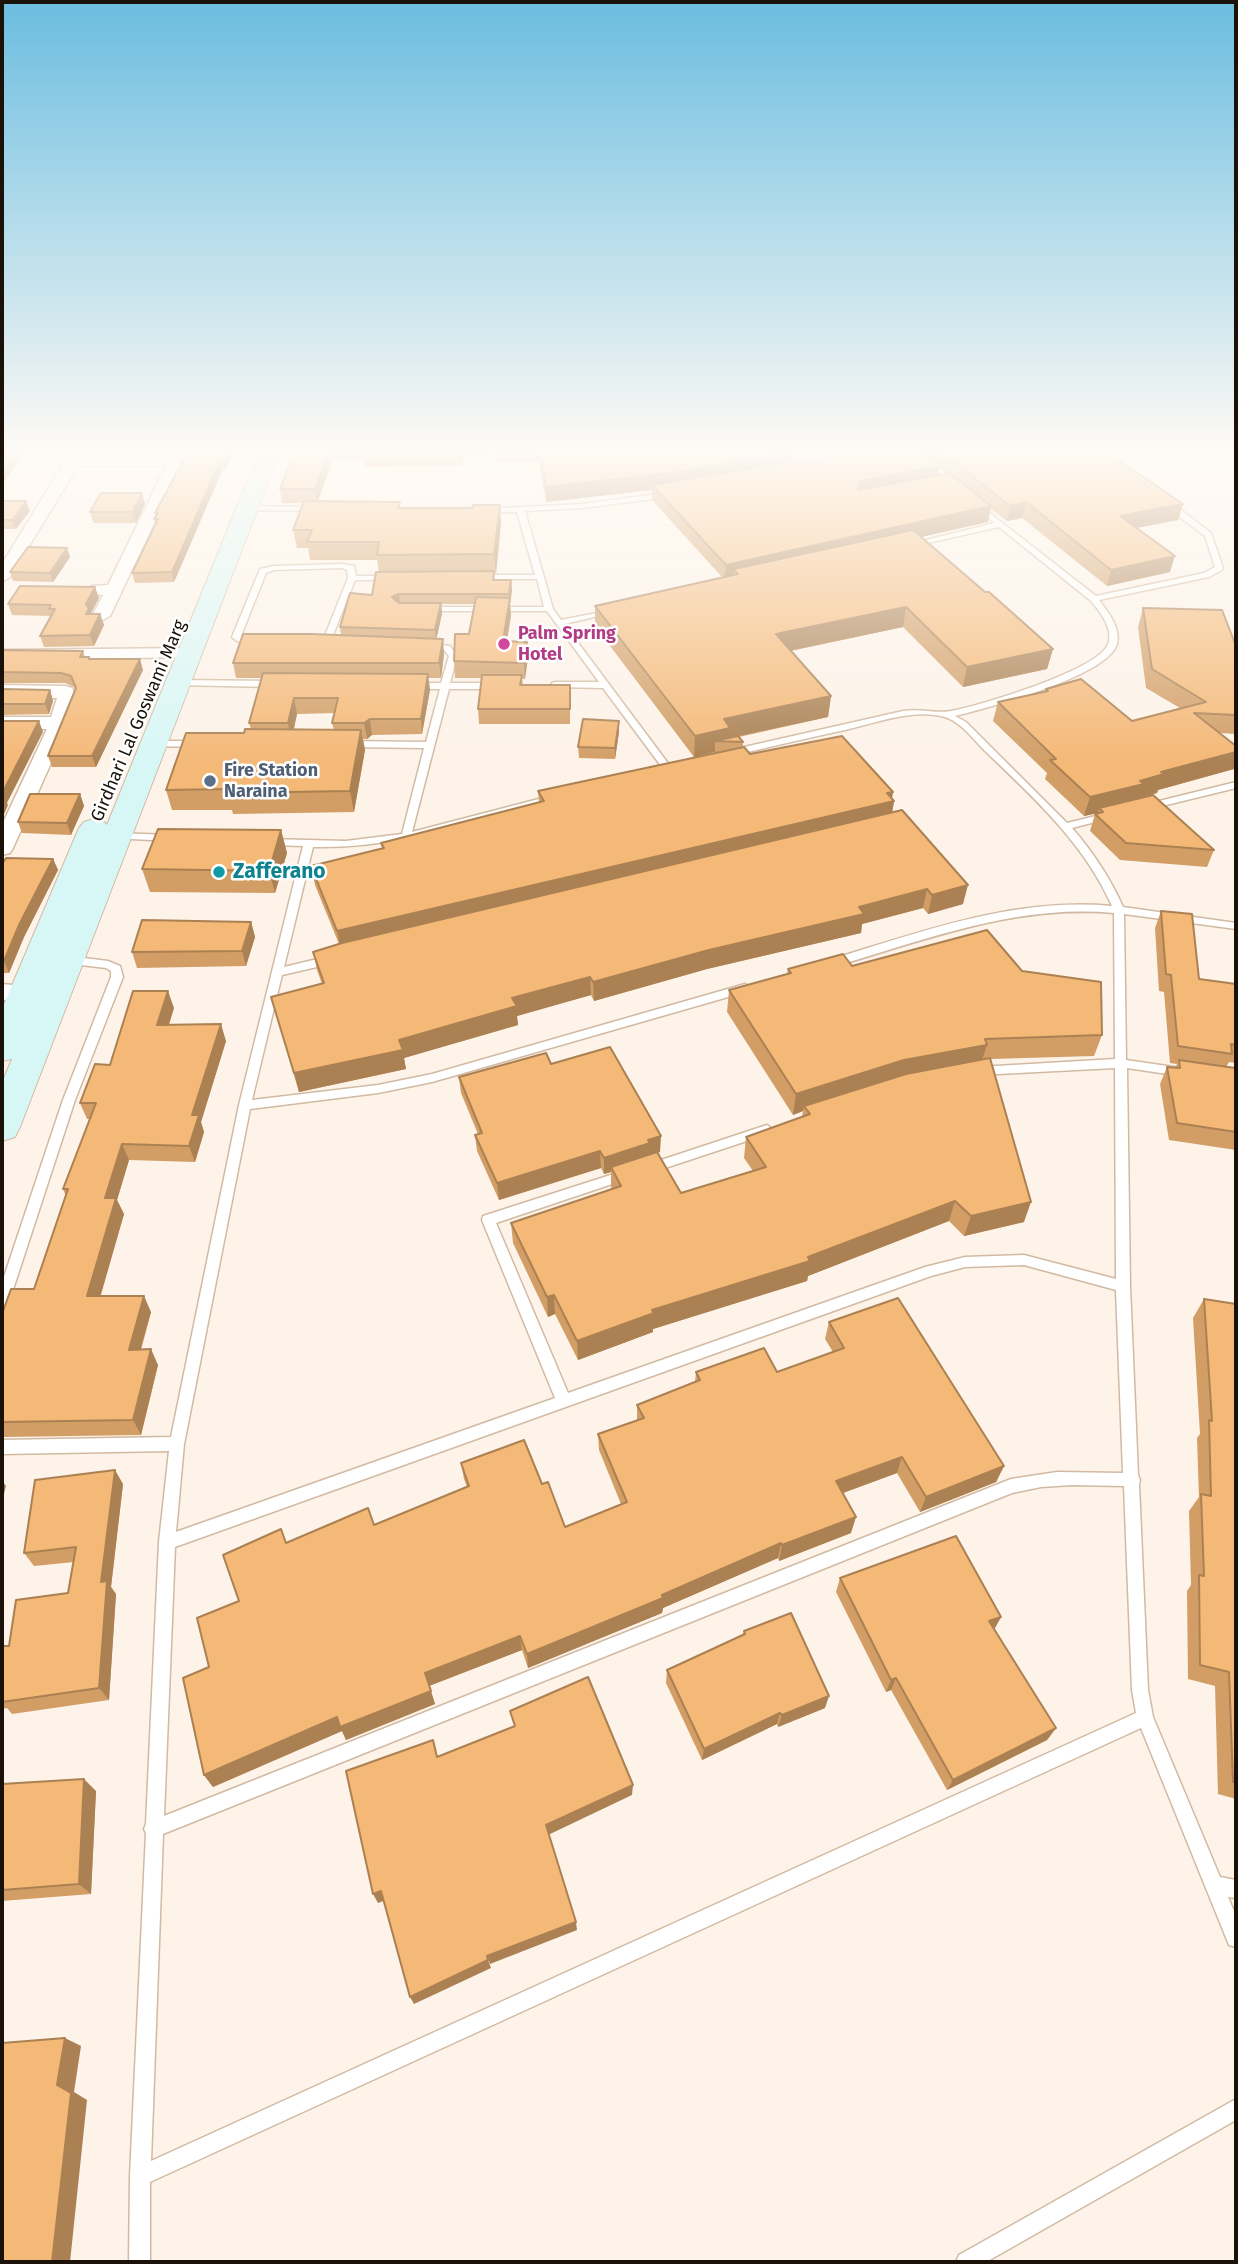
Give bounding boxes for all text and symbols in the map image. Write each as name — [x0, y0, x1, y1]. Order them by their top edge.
street label: Girdhari Lal Goswami Marg — [87, 617, 191, 825]
place label: Palm Spring Hotel — [518, 623, 616, 666]
marker: Palm Spring Hotel — [496, 636, 512, 652]
place label: Fire Station Naraina — [224, 760, 318, 802]
marker: Fire Station Naraina — [202, 773, 218, 789]
place label: Zafferano — [233, 859, 326, 885]
marker: Zafferano — [211, 864, 227, 880]

